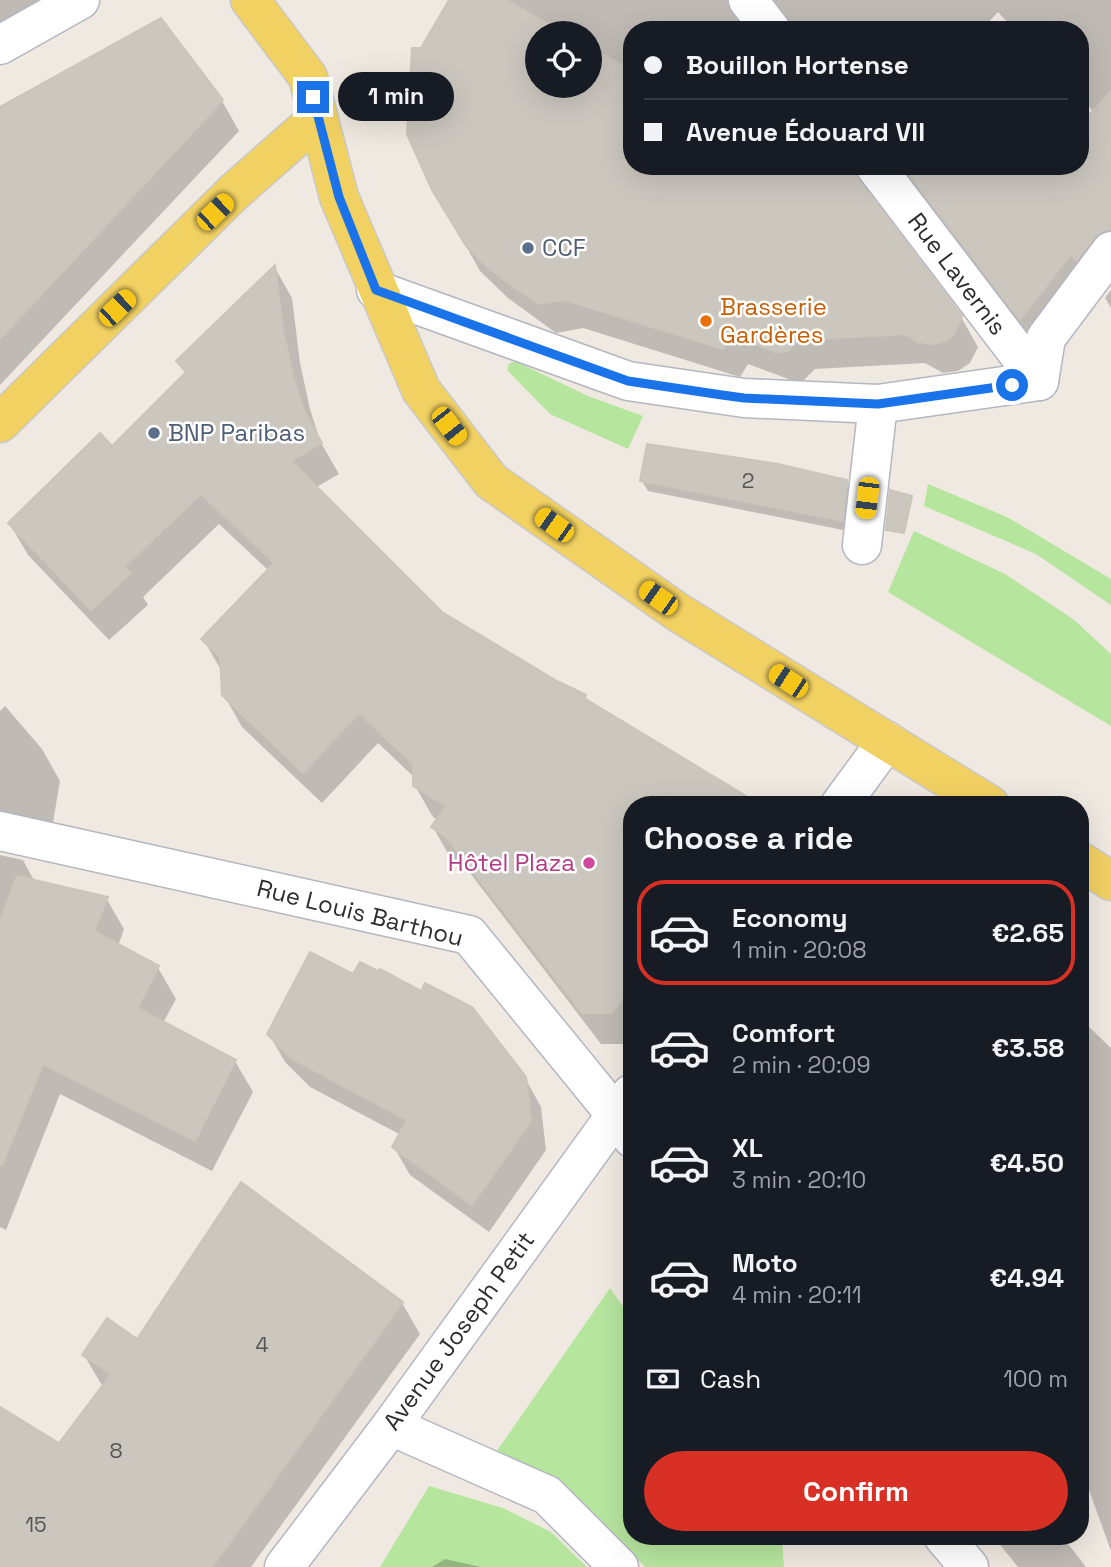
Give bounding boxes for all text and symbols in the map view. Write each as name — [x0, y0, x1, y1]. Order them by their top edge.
map controls — [525, 21, 602, 98]
button: locate — [525, 21, 602, 98]
text: Bouillon Hortense — [686, 48, 909, 82]
callout: 1 min — [338, 72, 453, 122]
route end — [297, 81, 329, 113]
text: 1 min — [368, 81, 424, 111]
text: Avenue Édouard VII — [686, 115, 925, 149]
car — [193, 190, 238, 234]
street label: Rue Lavernis — [901, 206, 1014, 341]
place label: CCF — [542, 232, 586, 263]
marker: CCF — [520, 240, 536, 256]
car — [95, 286, 140, 330]
place label: Brasserie Gardères — [720, 291, 827, 350]
marker: Brasserie Gardères — [698, 313, 714, 329]
route start — [996, 369, 1028, 401]
car — [428, 403, 471, 449]
place label: BNP Paribas — [168, 417, 305, 448]
marker: BNP Paribas — [146, 425, 162, 441]
house number: 2 — [742, 467, 754, 494]
car — [855, 476, 880, 520]
car — [531, 504, 578, 546]
car — [635, 577, 682, 619]
car — [765, 661, 812, 701]
text: Choose a ride — [644, 818, 854, 858]
place label: Hôtel Plaza — [448, 847, 575, 878]
marker: Hôtel Plaza — [581, 855, 597, 871]
street label: Rue Louis Barthou — [254, 872, 466, 953]
icon: car — [648, 901, 711, 964]
text: Economy — [732, 901, 848, 935]
text: €2.65 — [992, 916, 1064, 950]
text: 1 min · 20:08 — [732, 935, 867, 965]
icon: car — [648, 1016, 711, 1079]
text: Comfort — [732, 1016, 835, 1050]
text: €3.58 — [992, 1031, 1064, 1065]
text: 2 min · 20:09 — [732, 1050, 871, 1080]
icon: car — [648, 1131, 711, 1194]
text: XL — [732, 1131, 763, 1165]
text: €4.50 — [990, 1146, 1064, 1180]
text: 3 min · 20:10 — [732, 1165, 866, 1195]
street label: Avenue Joseph Petit — [376, 1225, 541, 1436]
icon: car — [648, 1246, 711, 1309]
text: Moto — [732, 1246, 798, 1280]
text: €4.94 — [990, 1261, 1064, 1295]
text: 4 min · 20:11 — [732, 1280, 862, 1310]
house number: 4 — [255, 1331, 269, 1358]
icon: cash — [644, 1360, 682, 1398]
text: Cash — [700, 1362, 761, 1396]
text: 100 m — [1003, 1364, 1068, 1394]
house number: 8 — [109, 1437, 123, 1464]
button: Confirm — [644, 1451, 1068, 1531]
house number: 15 — [25, 1511, 47, 1538]

